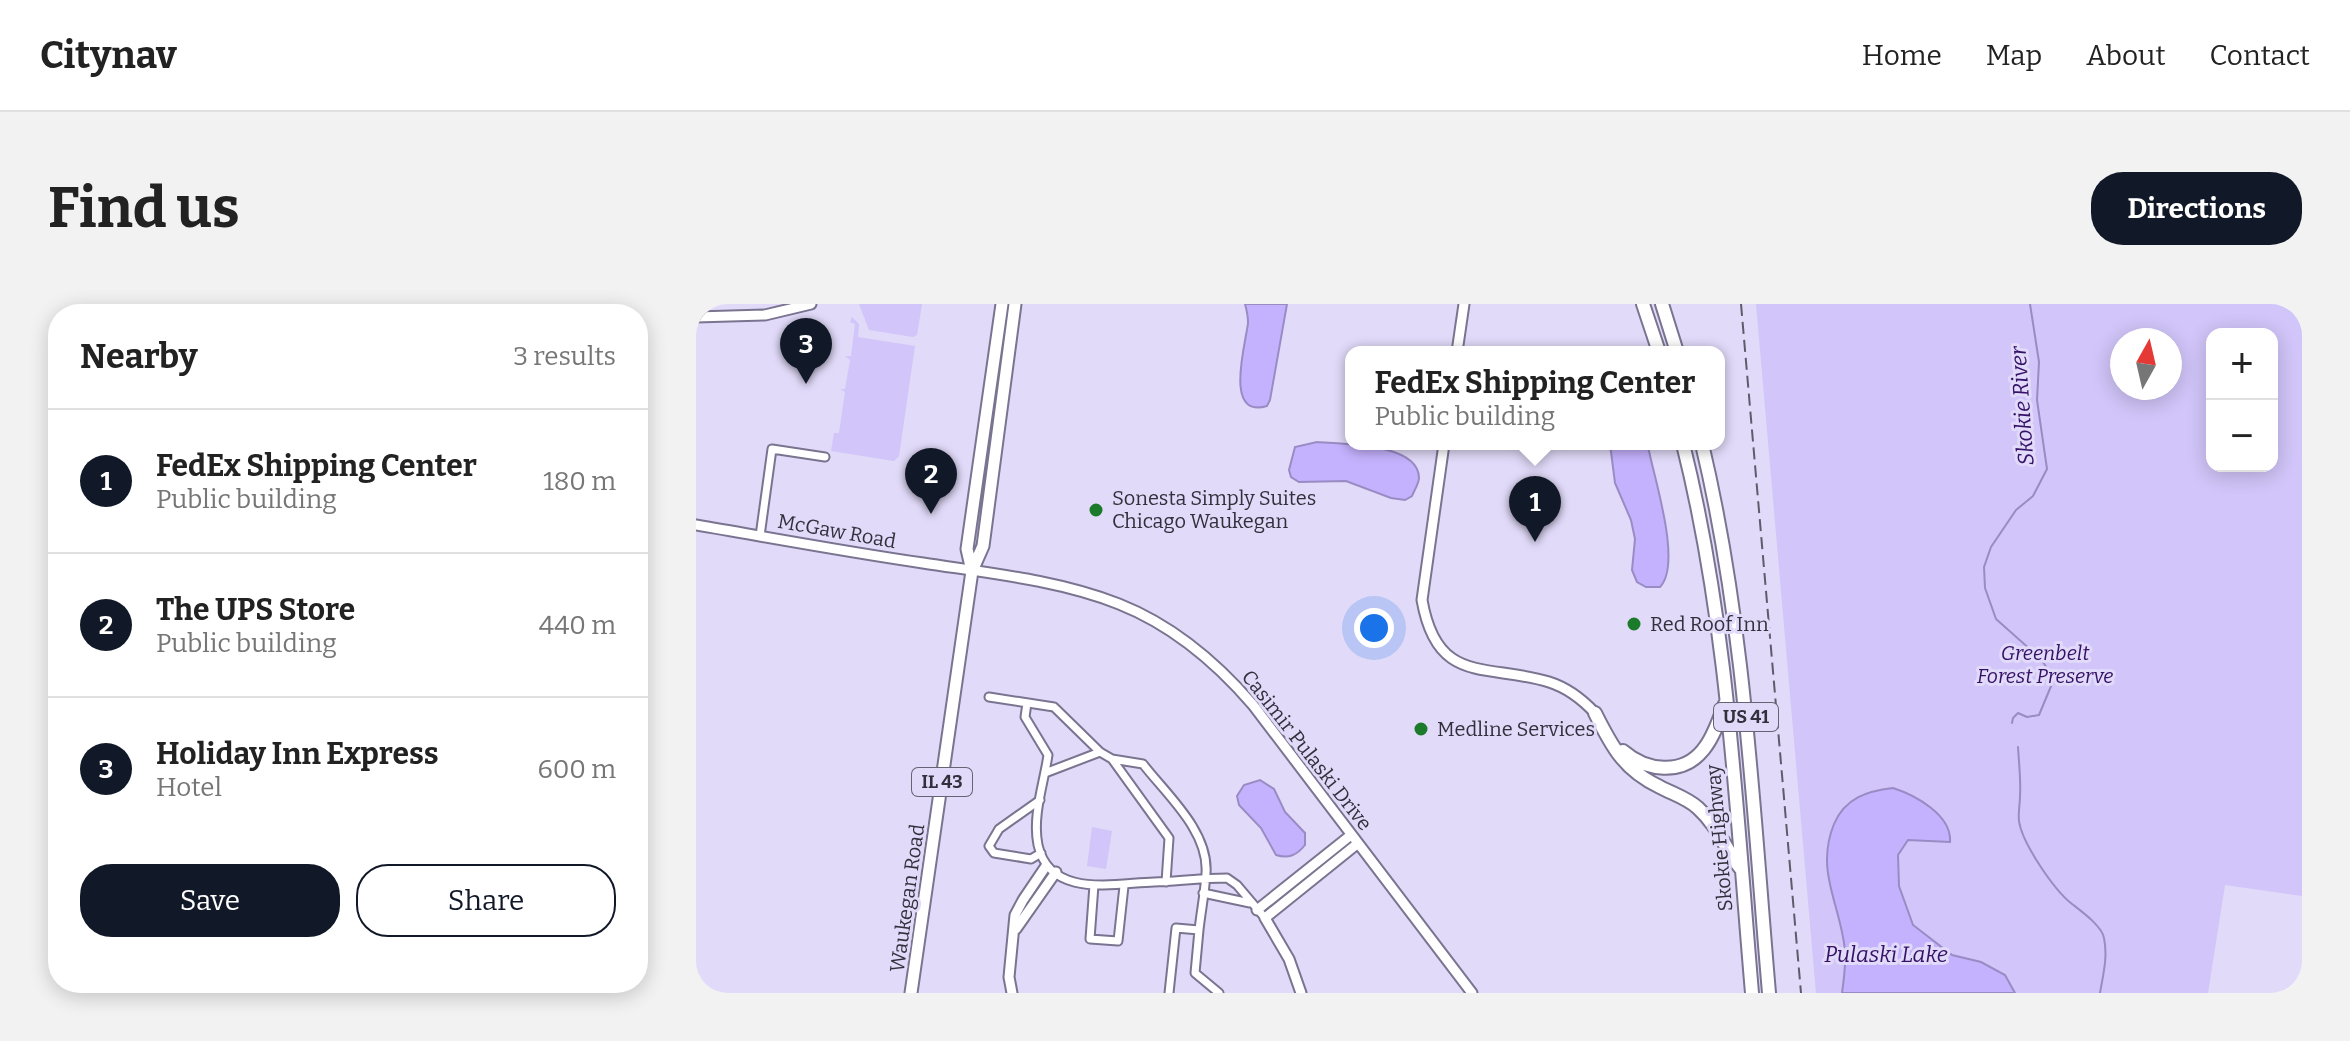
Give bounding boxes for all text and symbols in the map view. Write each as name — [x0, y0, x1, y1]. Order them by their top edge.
text: Citynav — [40, 32, 177, 78]
text: Home — [1862, 39, 1942, 72]
text: Map — [1986, 39, 2042, 72]
text: About — [2086, 39, 2166, 72]
text: Contact — [2210, 39, 2310, 72]
button: Directions — [2091, 172, 2302, 245]
text: Find us — [48, 175, 240, 242]
pin: 3 — [780, 318, 832, 384]
north arrow — [2110, 328, 2182, 400]
map controls — [2206, 328, 2278, 472]
button: + — [2206, 328, 2278, 400]
text: Nearby — [80, 336, 198, 377]
text: 3 results — [513, 341, 616, 372]
water label: Skokie River — [2004, 344, 2040, 467]
popup — [1345, 346, 1725, 450]
text: FedEx Shipping Center — [1375, 365, 1695, 401]
button: − — [2206, 400, 2278, 472]
text: Public building — [1375, 401, 1555, 432]
text: FedEx Shipping Center — [156, 448, 477, 484]
pin: 2 — [905, 448, 957, 514]
text: 1 — [100, 466, 112, 497]
text: 180 m — [543, 466, 616, 497]
pin: 1 — [1509, 476, 1561, 542]
text: Public building — [156, 484, 337, 515]
place label: Sonesta Simply Suites Chicago Waukegan — [1112, 486, 1316, 533]
marker: Sonesta Simply Suites Chicago Waukegan — [1087, 501, 1105, 519]
street label: McGaw Road — [776, 509, 898, 553]
text: The UPS Store — [156, 592, 355, 628]
your location — [1354, 608, 1394, 648]
text: 2 — [99, 610, 113, 641]
text: 440 m — [539, 610, 616, 641]
place label: Red Roof Inn — [1650, 612, 1769, 636]
marker: Red Roof Inn — [1625, 615, 1643, 633]
text: Public building — [156, 628, 337, 659]
park label: Greenbelt Forest Preserve — [1977, 641, 2113, 688]
street label: Casimir Pulaski Drive — [1237, 665, 1377, 835]
road number: US 41 — [1714, 703, 1778, 731]
place label: Medline Services — [1437, 717, 1595, 741]
marker: Medline Services — [1412, 720, 1430, 738]
text: Holiday Inn Express — [156, 736, 438, 772]
text: 3 — [99, 754, 113, 785]
text: 600 m — [537, 754, 616, 785]
street label: Skokie Highway — [1701, 763, 1737, 912]
road number: IL 43 — [912, 768, 972, 796]
text: Hotel — [156, 772, 222, 803]
street label: Waukegan Road — [885, 822, 929, 974]
button: Save — [80, 864, 340, 937]
button: Share — [356, 864, 616, 937]
water label: Pulaski Lake — [1824, 941, 1948, 968]

